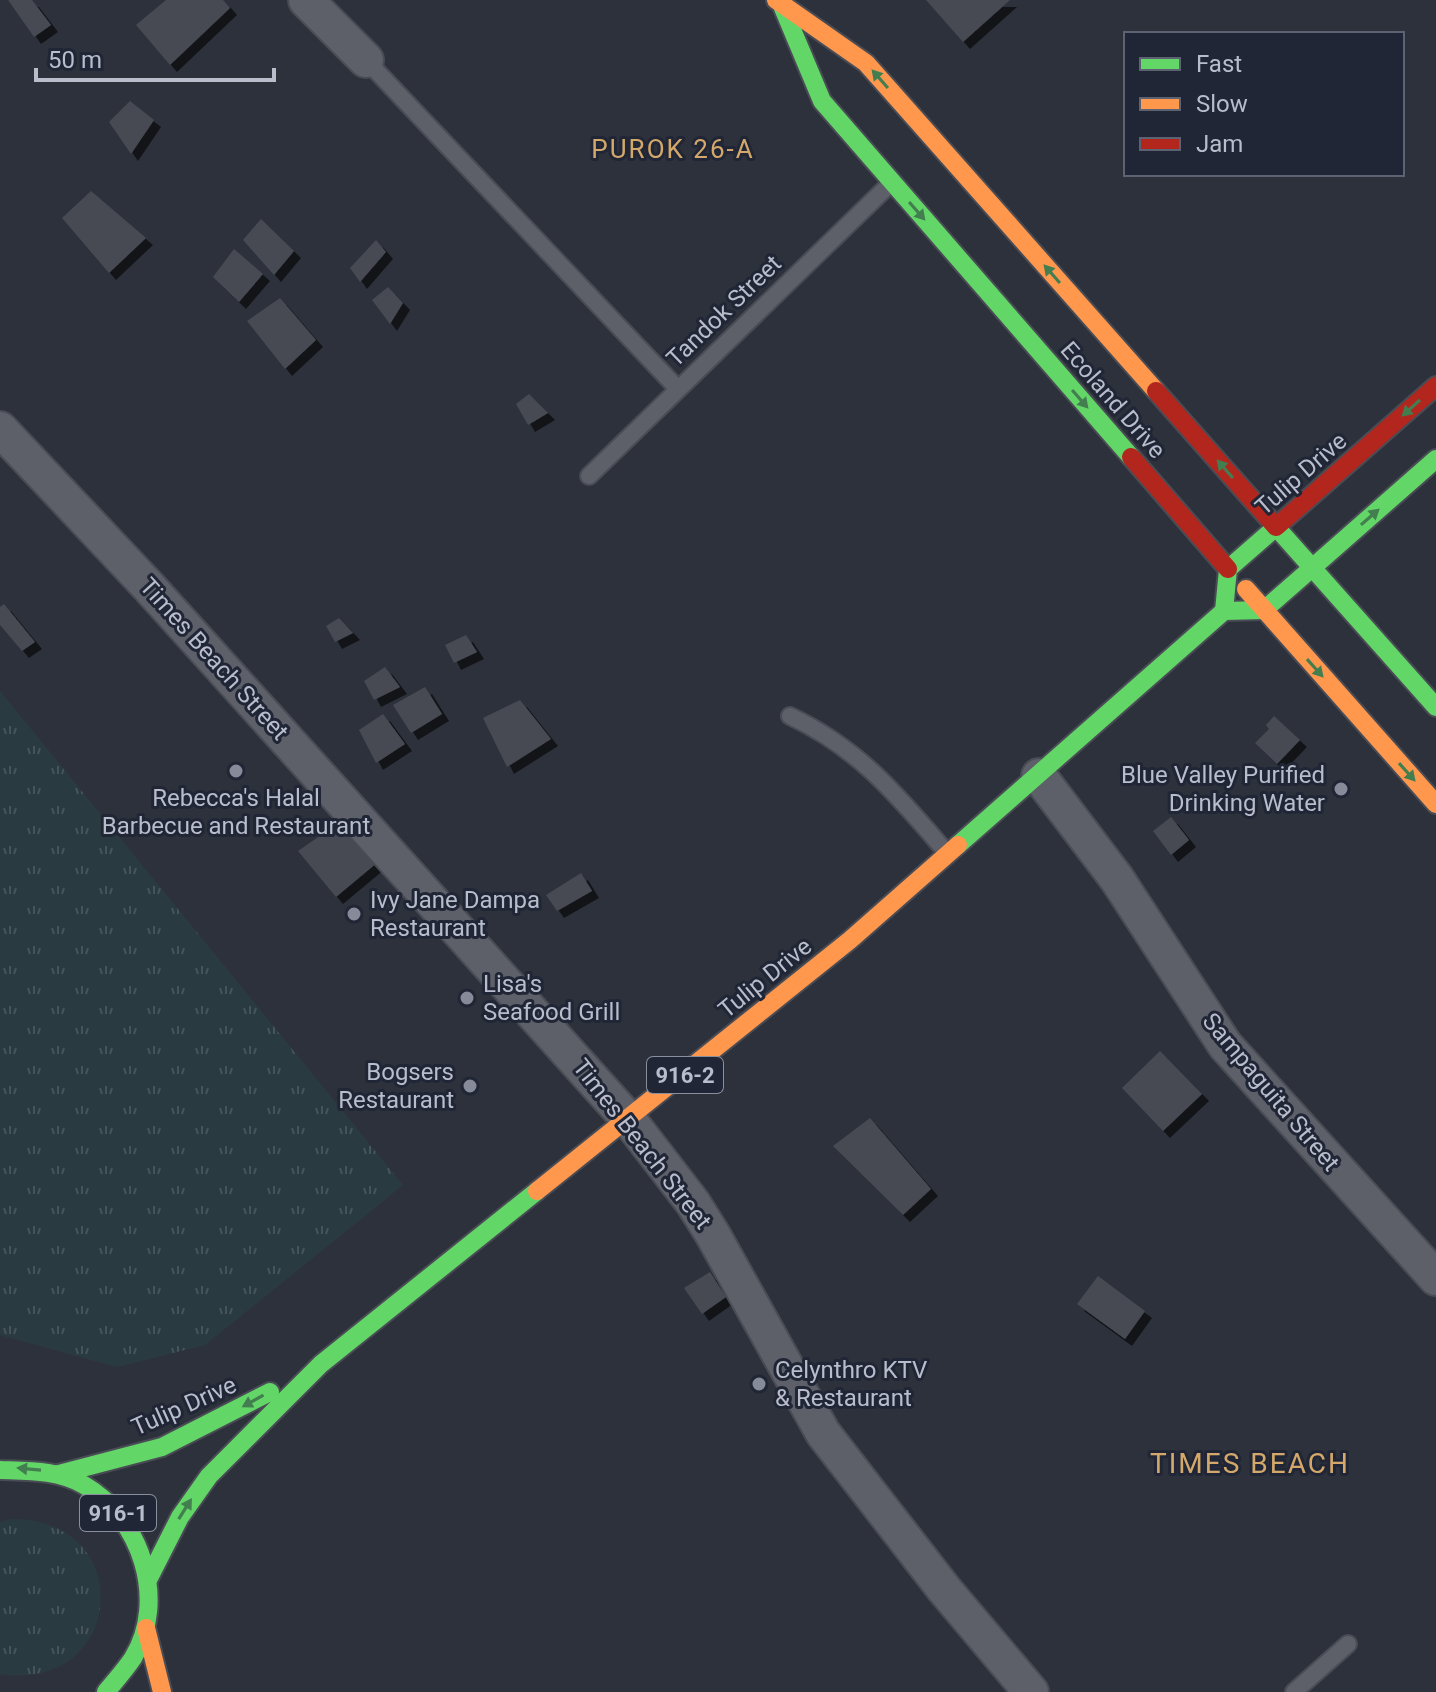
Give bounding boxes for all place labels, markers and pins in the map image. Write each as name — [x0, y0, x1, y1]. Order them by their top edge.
place label: Blue Valley Purified Drinking Water — [1121, 761, 1325, 817]
marker: Rebecca's Halal Barbecue and Restaurant — [227, 762, 245, 780]
marker: Blue Valley Purified Drinking Water — [1332, 780, 1350, 798]
place label: Rebecca's Halal Barbecue and Restaurant — [102, 784, 370, 840]
place label: Ivy Jane Dampa Restaurant — [370, 886, 540, 942]
marker: Ivy Jane Dampa Restaurant — [345, 905, 363, 923]
place label: Lisa's Seafood Grill — [483, 970, 620, 1026]
marker: Lisa's Seafood Grill — [458, 989, 476, 1007]
place label: Bogsers Restaurant — [338, 1058, 454, 1114]
marker: Bogsers Restaurant — [461, 1077, 479, 1095]
place label: Celynthro KTV & Restaurant — [775, 1356, 927, 1412]
marker: Celynthro KTV & Restaurant — [750, 1375, 768, 1393]

